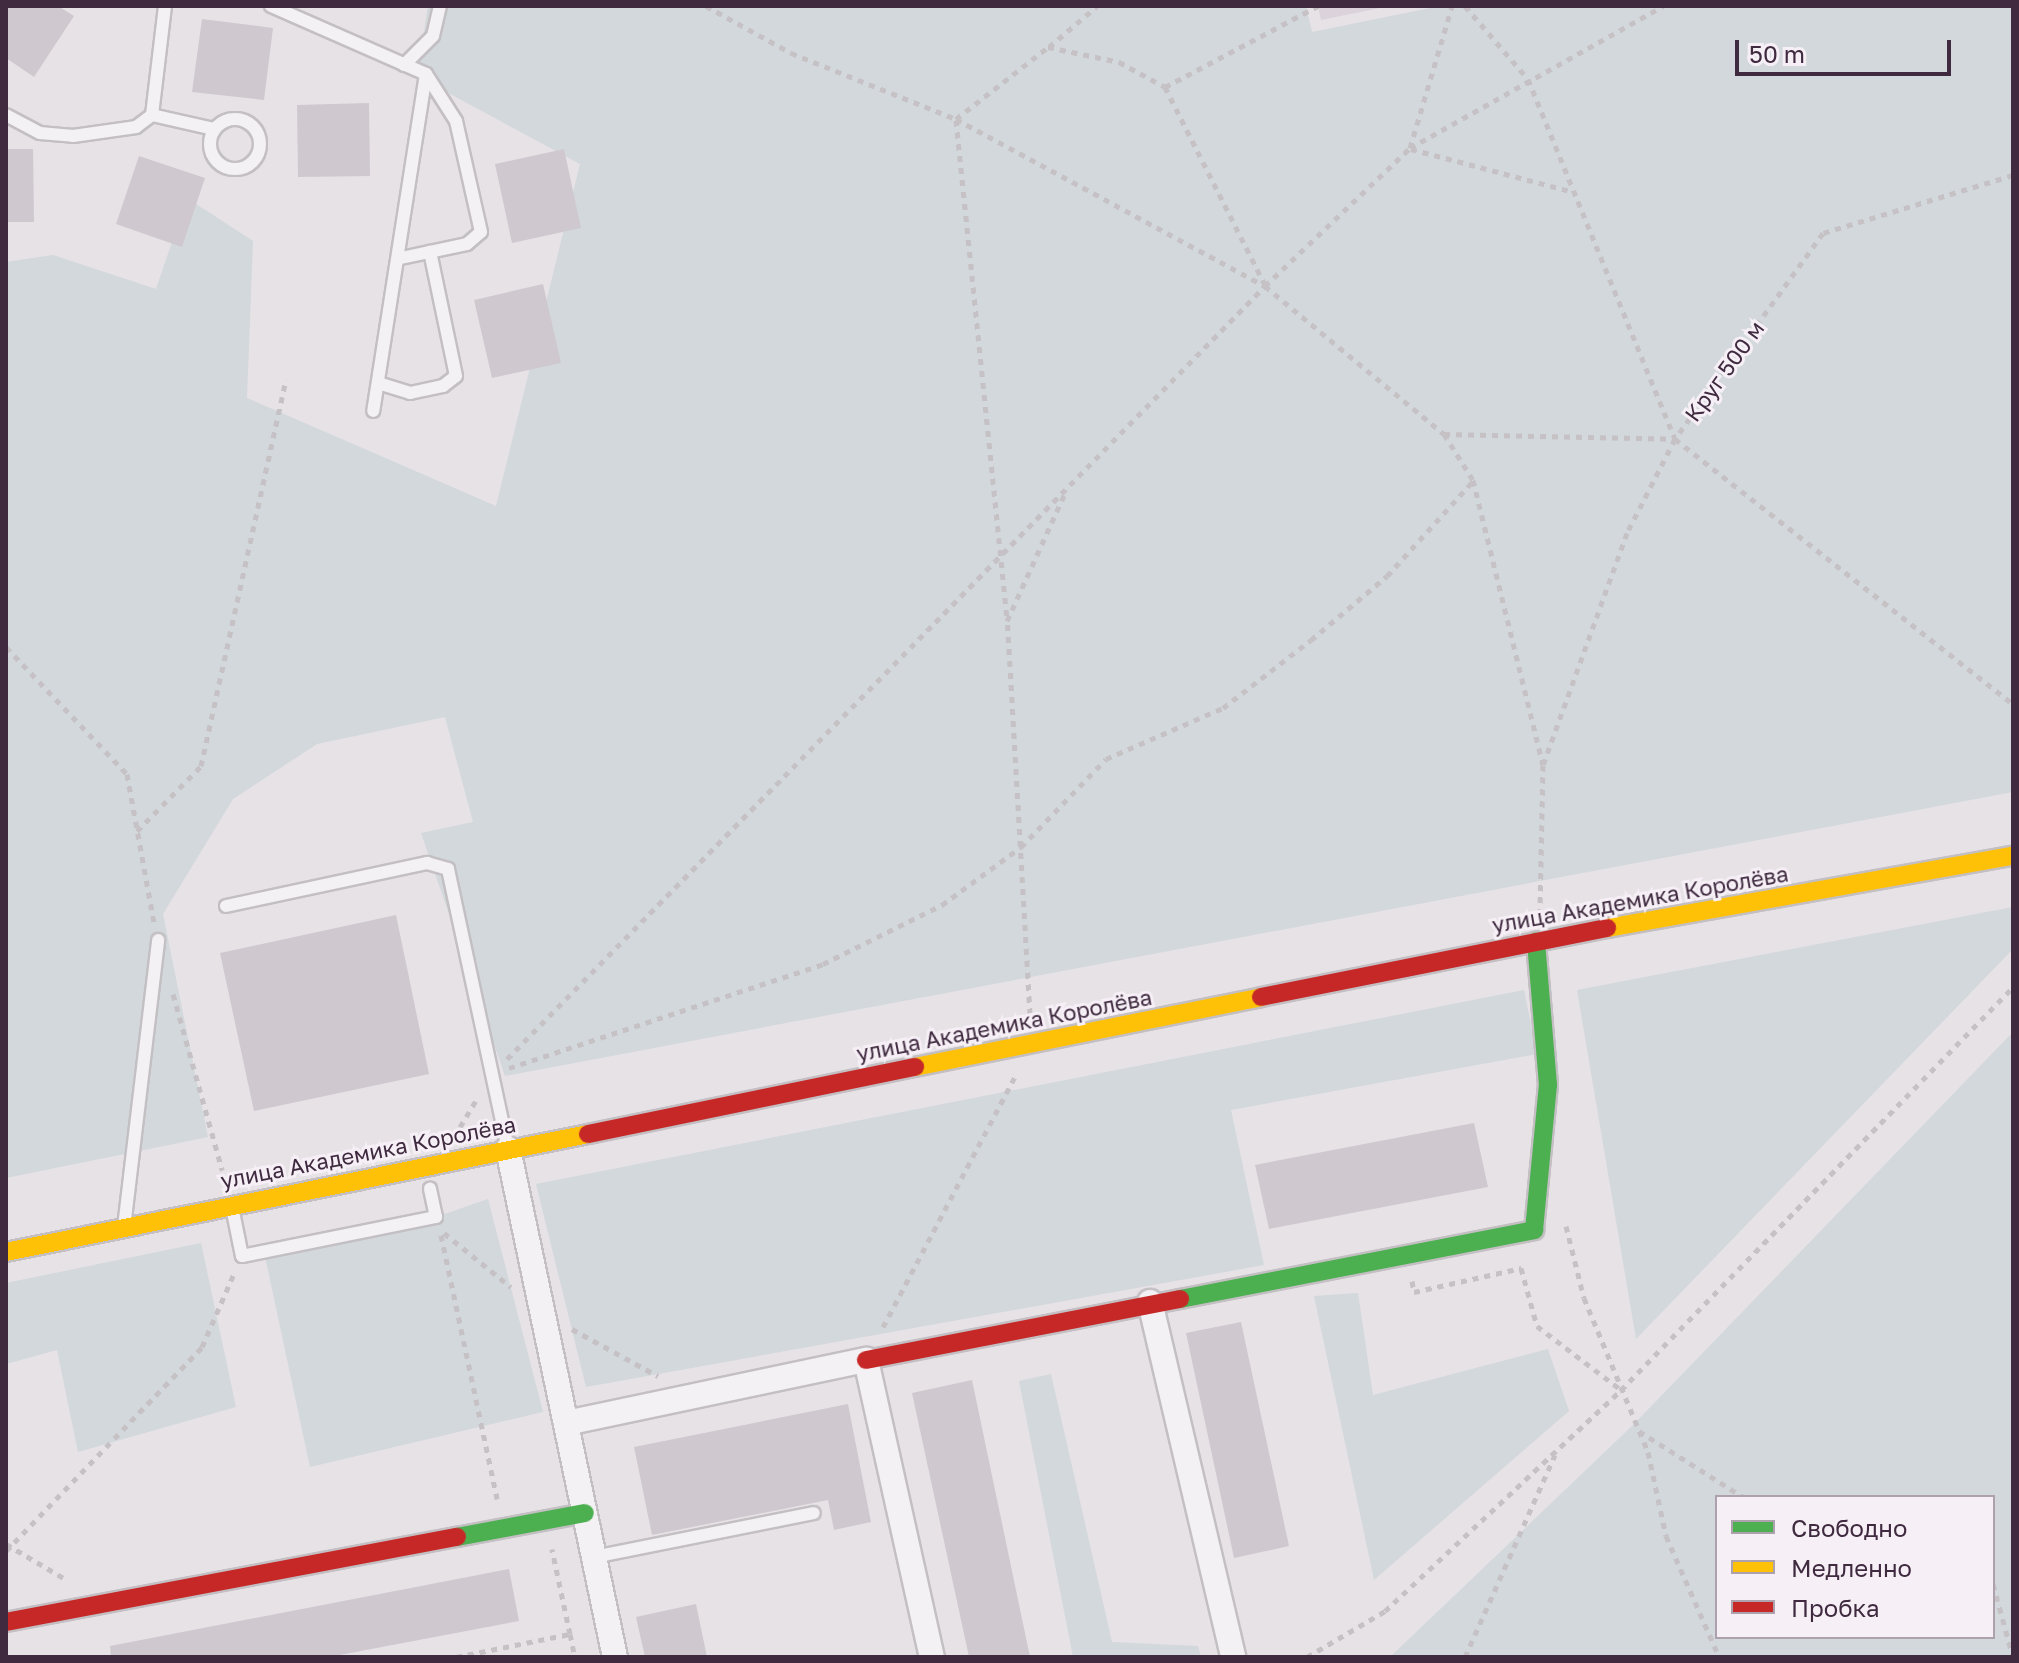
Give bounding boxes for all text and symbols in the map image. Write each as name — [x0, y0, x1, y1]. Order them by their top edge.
scale bar — [1739, 24, 1955, 74]
text: 50 m — [1749, 39, 1805, 68]
street label: Круг 500 м — [1679, 316, 1769, 426]
street label: улица Академика Королёва — [1490, 860, 1790, 938]
street label: улица Академика Королёва — [854, 983, 1154, 1067]
street label: улица Академика Королёва — [218, 1110, 518, 1194]
legend — [1715, 1495, 1995, 1639]
text: Свободно — [1791, 1513, 1907, 1542]
text: Медленно — [1791, 1553, 1912, 1582]
text: Пробка — [1791, 1593, 1880, 1622]

